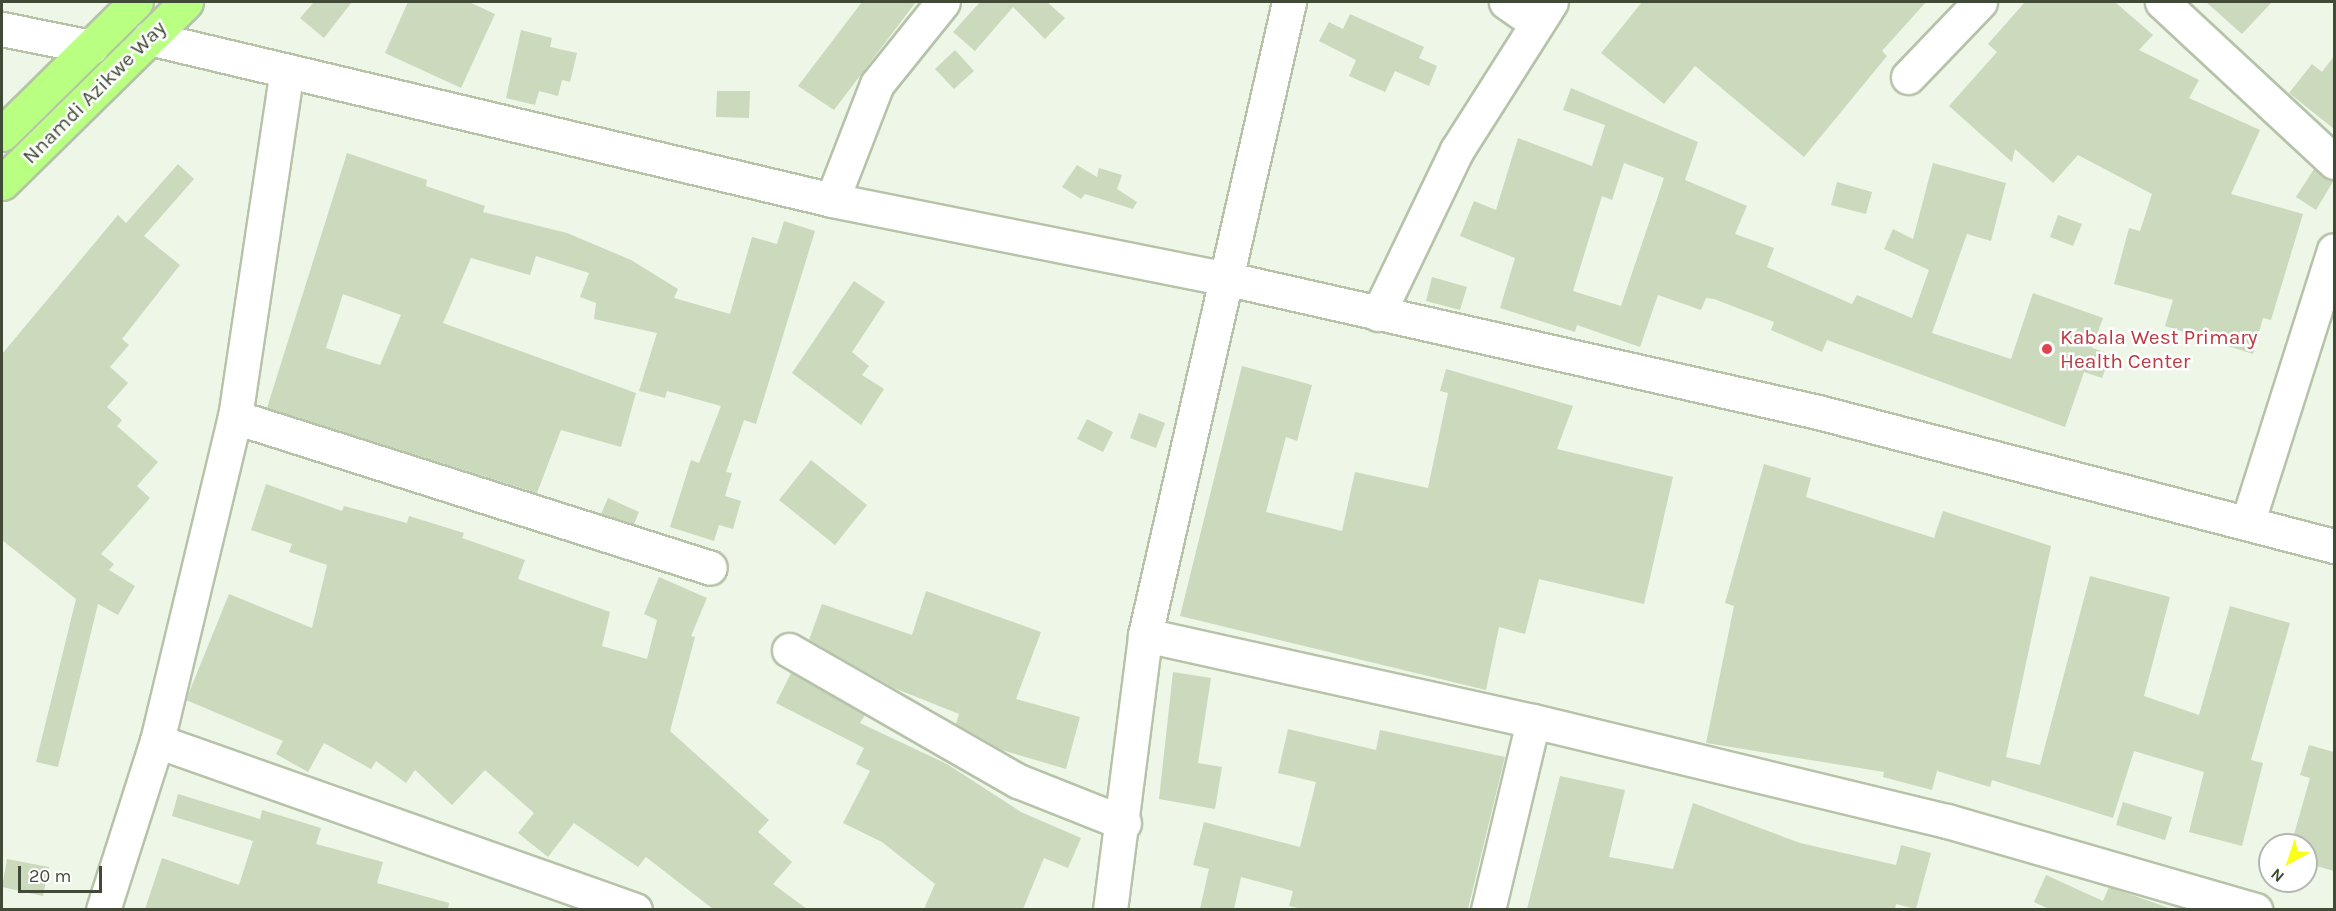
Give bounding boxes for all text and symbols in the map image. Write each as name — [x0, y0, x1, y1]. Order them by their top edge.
street label: Nnamdi Azikwe Way — [17, 15, 171, 169]
place label: Kabala West Primary Health Center — [2060, 324, 2258, 374]
marker: Kabala West Primary Health Center — [2038, 340, 2056, 358]
north arrow — [2258, 833, 2318, 893]
scale bar — [21, 854, 105, 892]
text: 20 m — [29, 865, 71, 887]
text: N — [2267, 865, 2288, 887]

